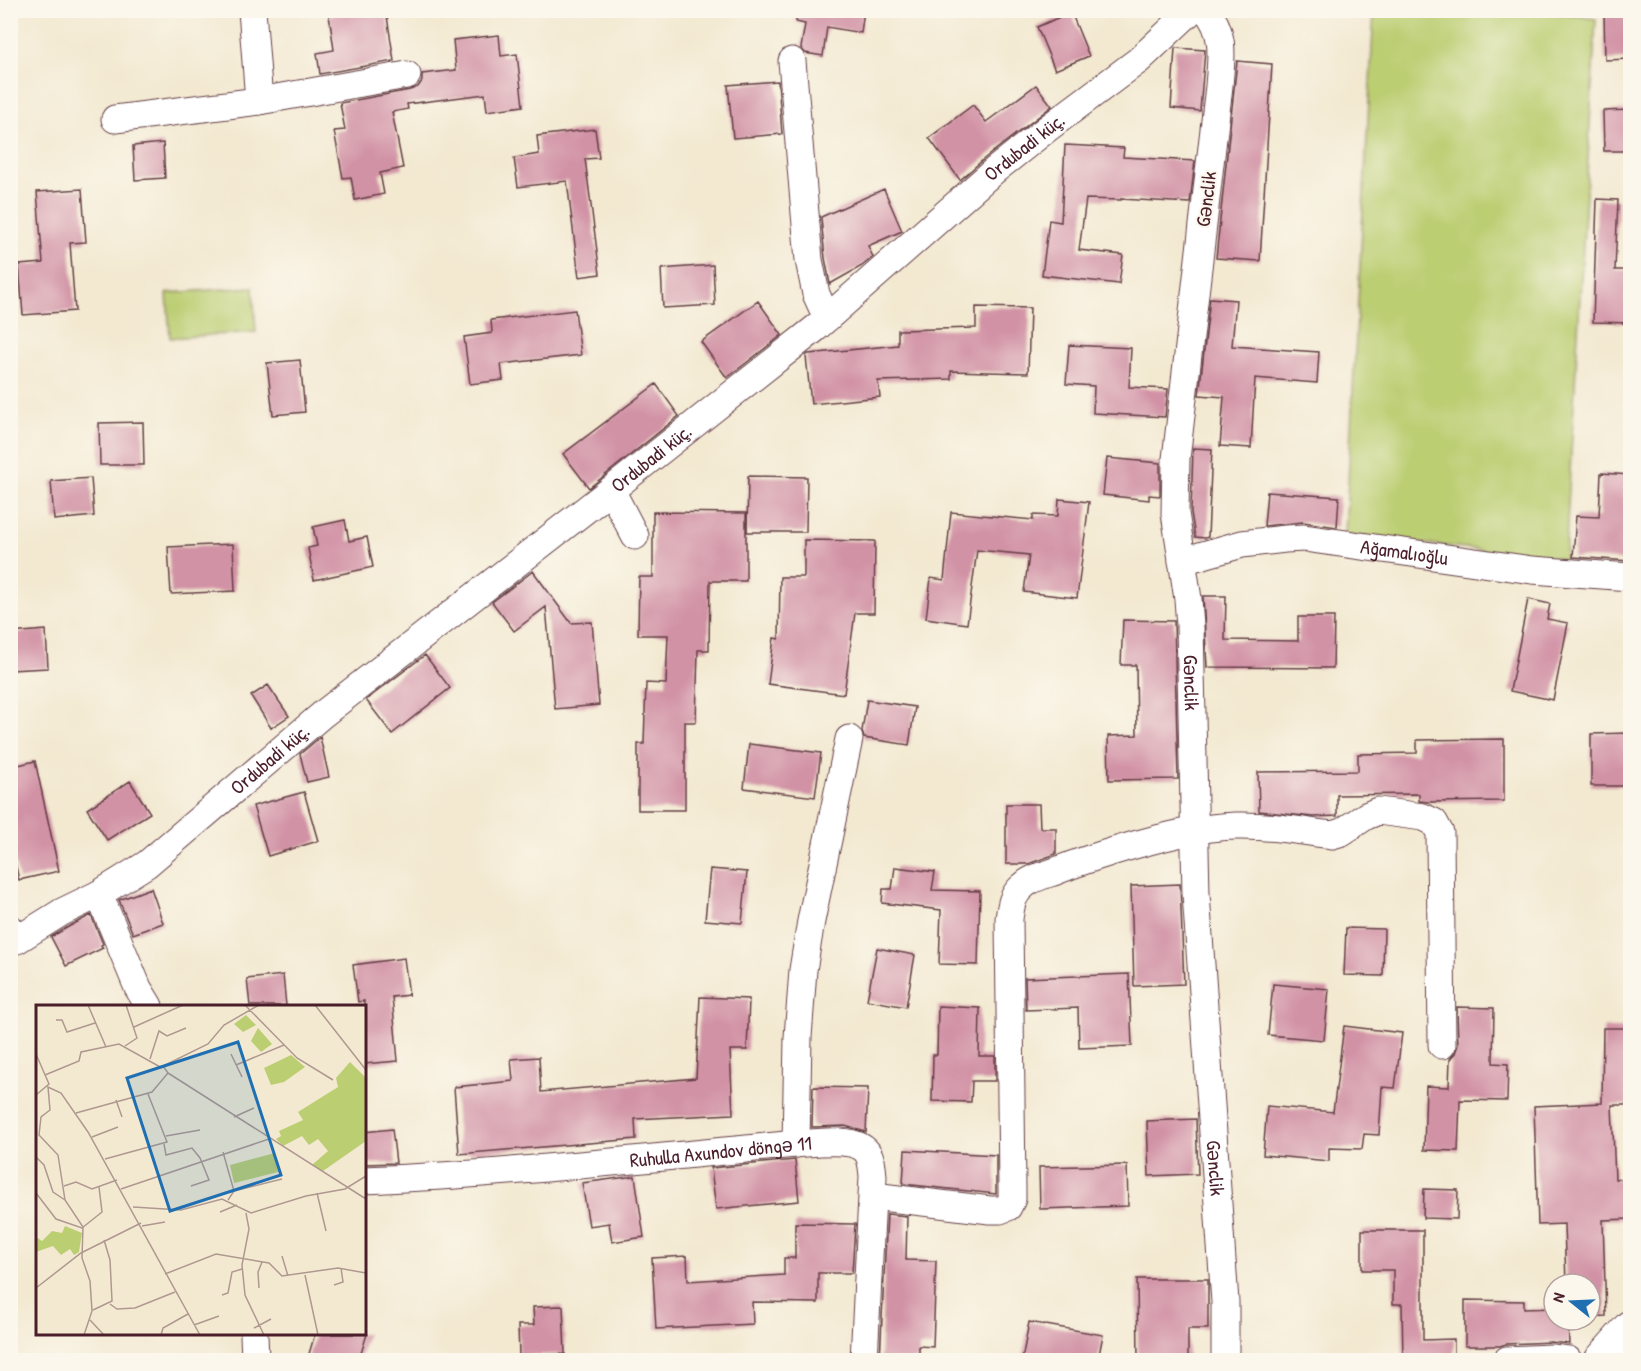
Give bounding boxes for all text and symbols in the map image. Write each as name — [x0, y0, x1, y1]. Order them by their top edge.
street label: Ordubadi küç. — [978, 106, 1070, 187]
street label: Gənclik — [1189, 170, 1222, 228]
street label: Ordubadi küç. — [605, 417, 697, 498]
street label: Ağamalıoğlu — [1359, 532, 1450, 571]
street label: Gənclik — [1178, 655, 1206, 711]
street label: Ordubadi küç. — [224, 718, 315, 800]
inset map — [36, 1005, 366, 1335]
street label: Ruhulla Axundov döngə 11 — [628, 1129, 813, 1173]
street label: Gənclik — [1201, 1139, 1231, 1197]
north arrow — [1542, 1272, 1602, 1332]
text: N — [1546, 1289, 1570, 1305]

